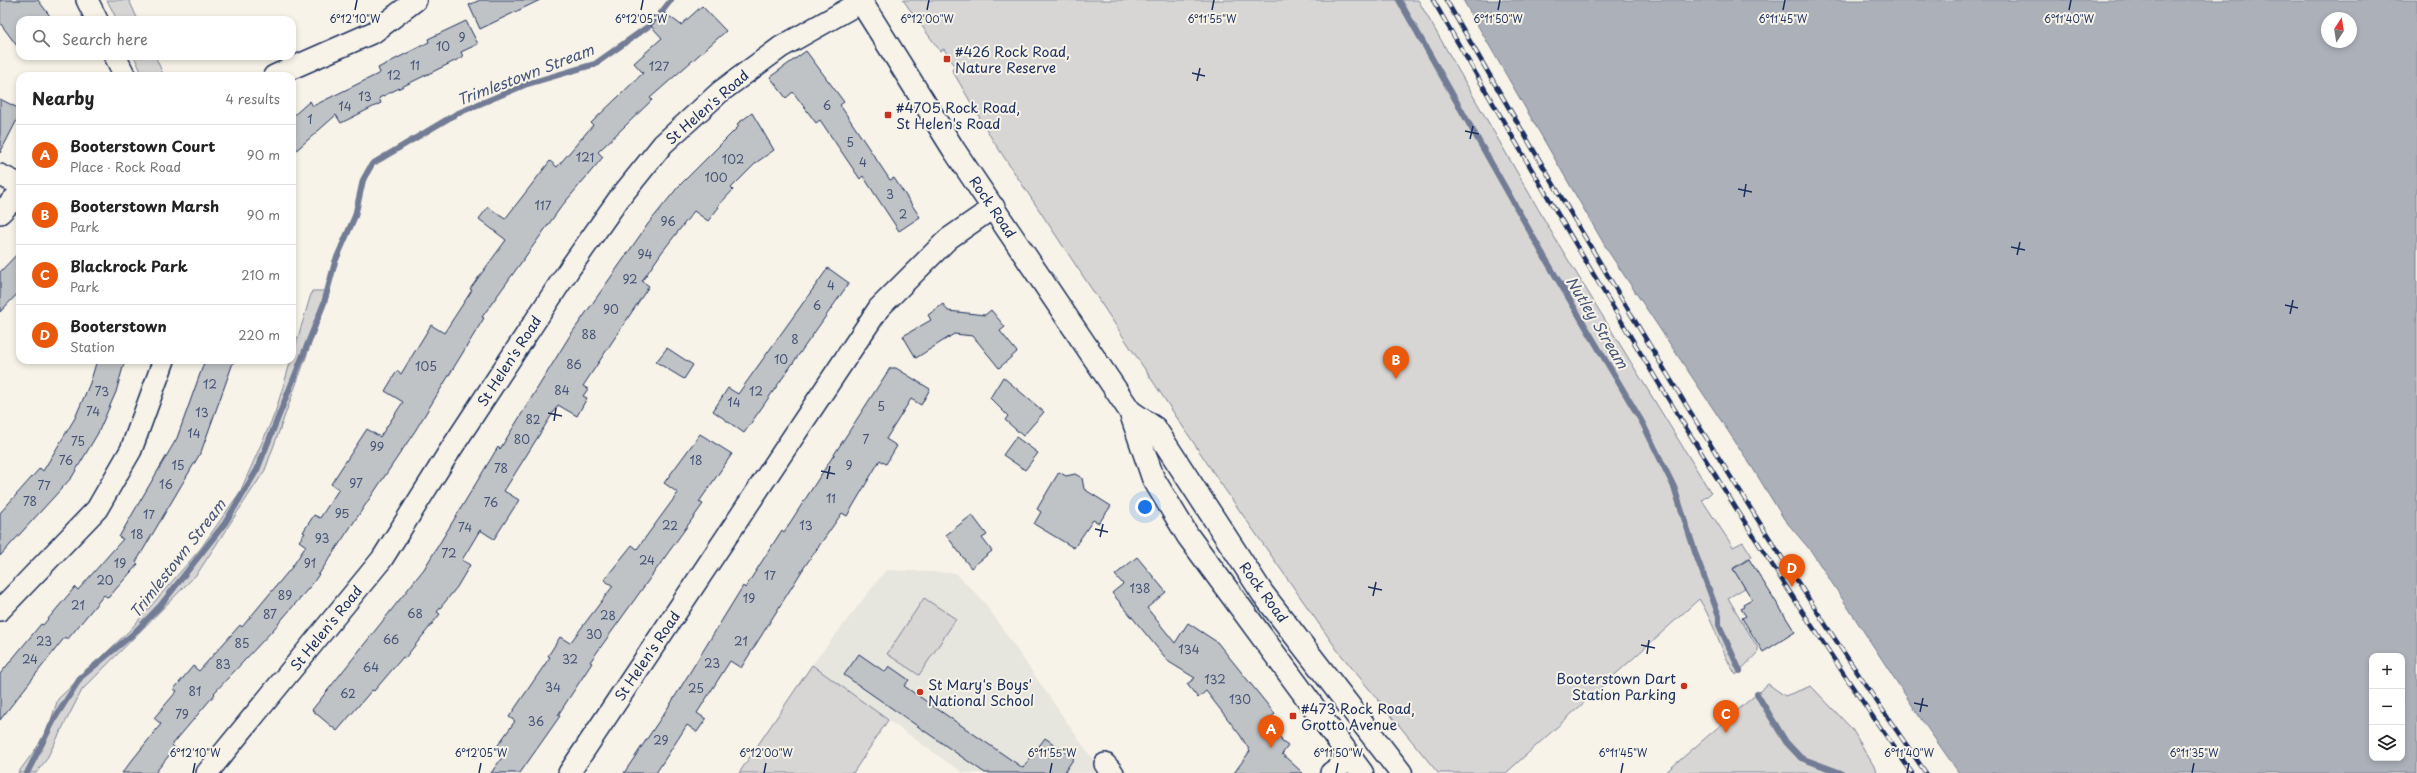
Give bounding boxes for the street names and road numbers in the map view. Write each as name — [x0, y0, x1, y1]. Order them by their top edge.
street label: St Helen's Road — [661, 65, 753, 149]
street label: Rock Road — [965, 172, 1021, 242]
street label: St Helen's Road — [472, 312, 546, 410]
street label: Rock Road — [1235, 557, 1293, 627]
street label: St Helen's Road — [285, 581, 367, 675]
street label: St Helen's Road — [609, 607, 685, 705]

